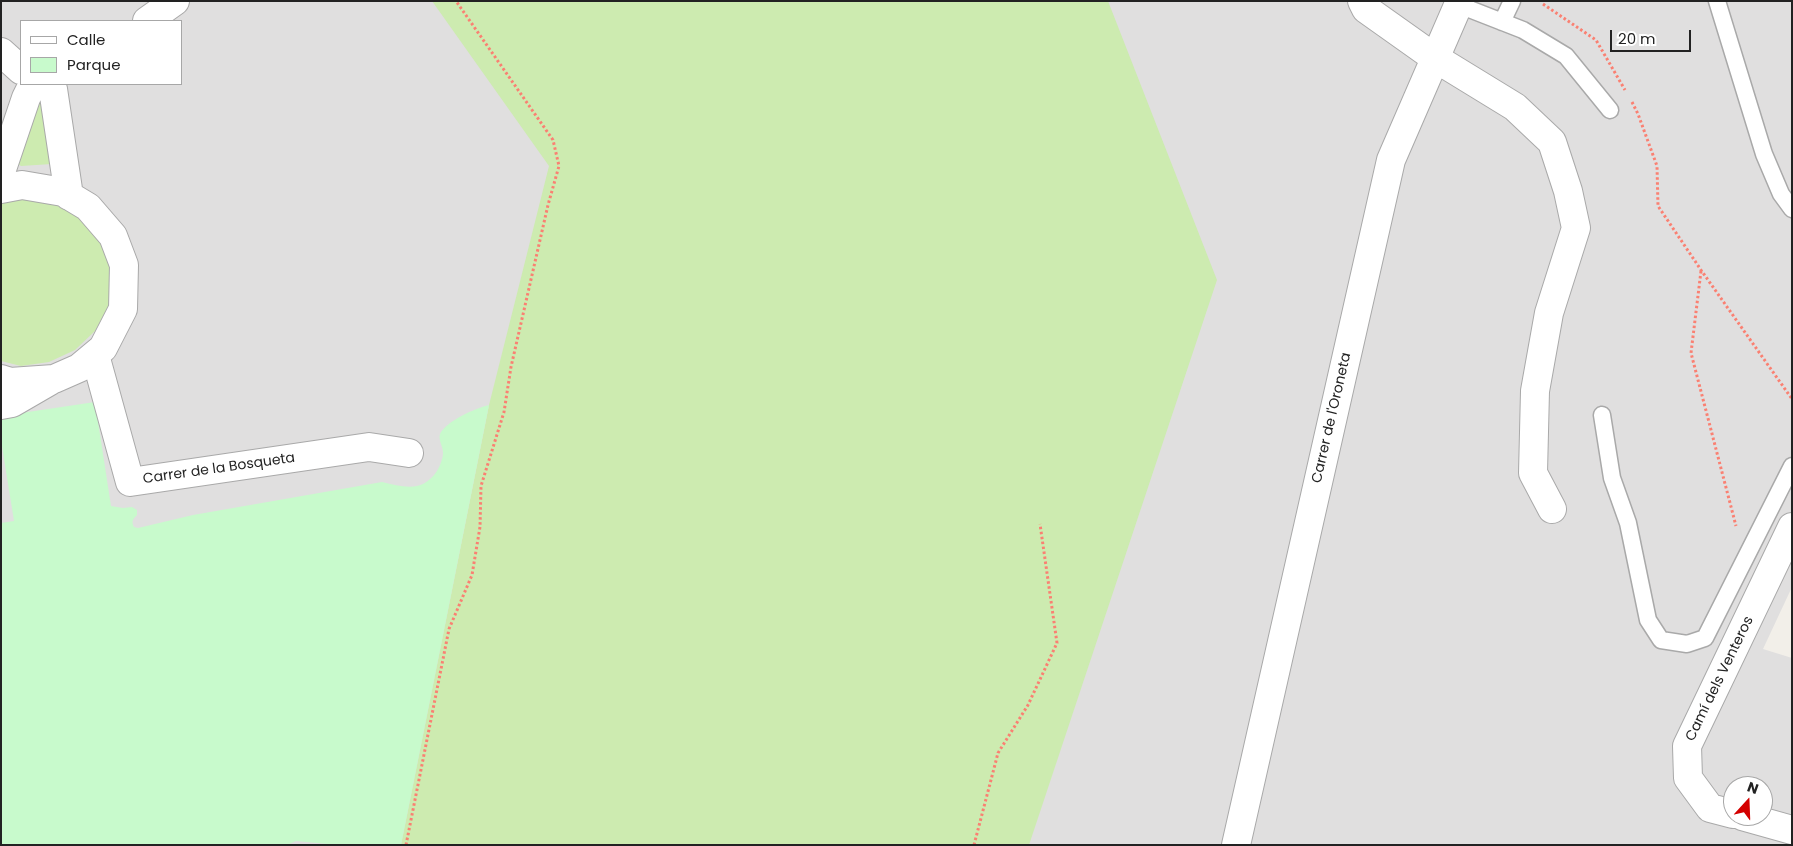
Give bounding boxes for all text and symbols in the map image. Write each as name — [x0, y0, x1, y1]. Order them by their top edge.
legend — [20, 20, 182, 85]
scale bar — [1613, 20, 1694, 52]
text: 20 m — [1618, 28, 1656, 49]
text: Calle — [67, 29, 105, 50]
text: Parque — [67, 54, 120, 75]
street label: Carrer de l'Oroneta — [1309, 351, 1355, 485]
street label: Carrer de la Bosqueta — [142, 450, 296, 488]
street label: Camí dels Venteros — [1682, 614, 1758, 744]
north arrow — [1723, 776, 1773, 826]
text: N — [1744, 777, 1761, 799]

